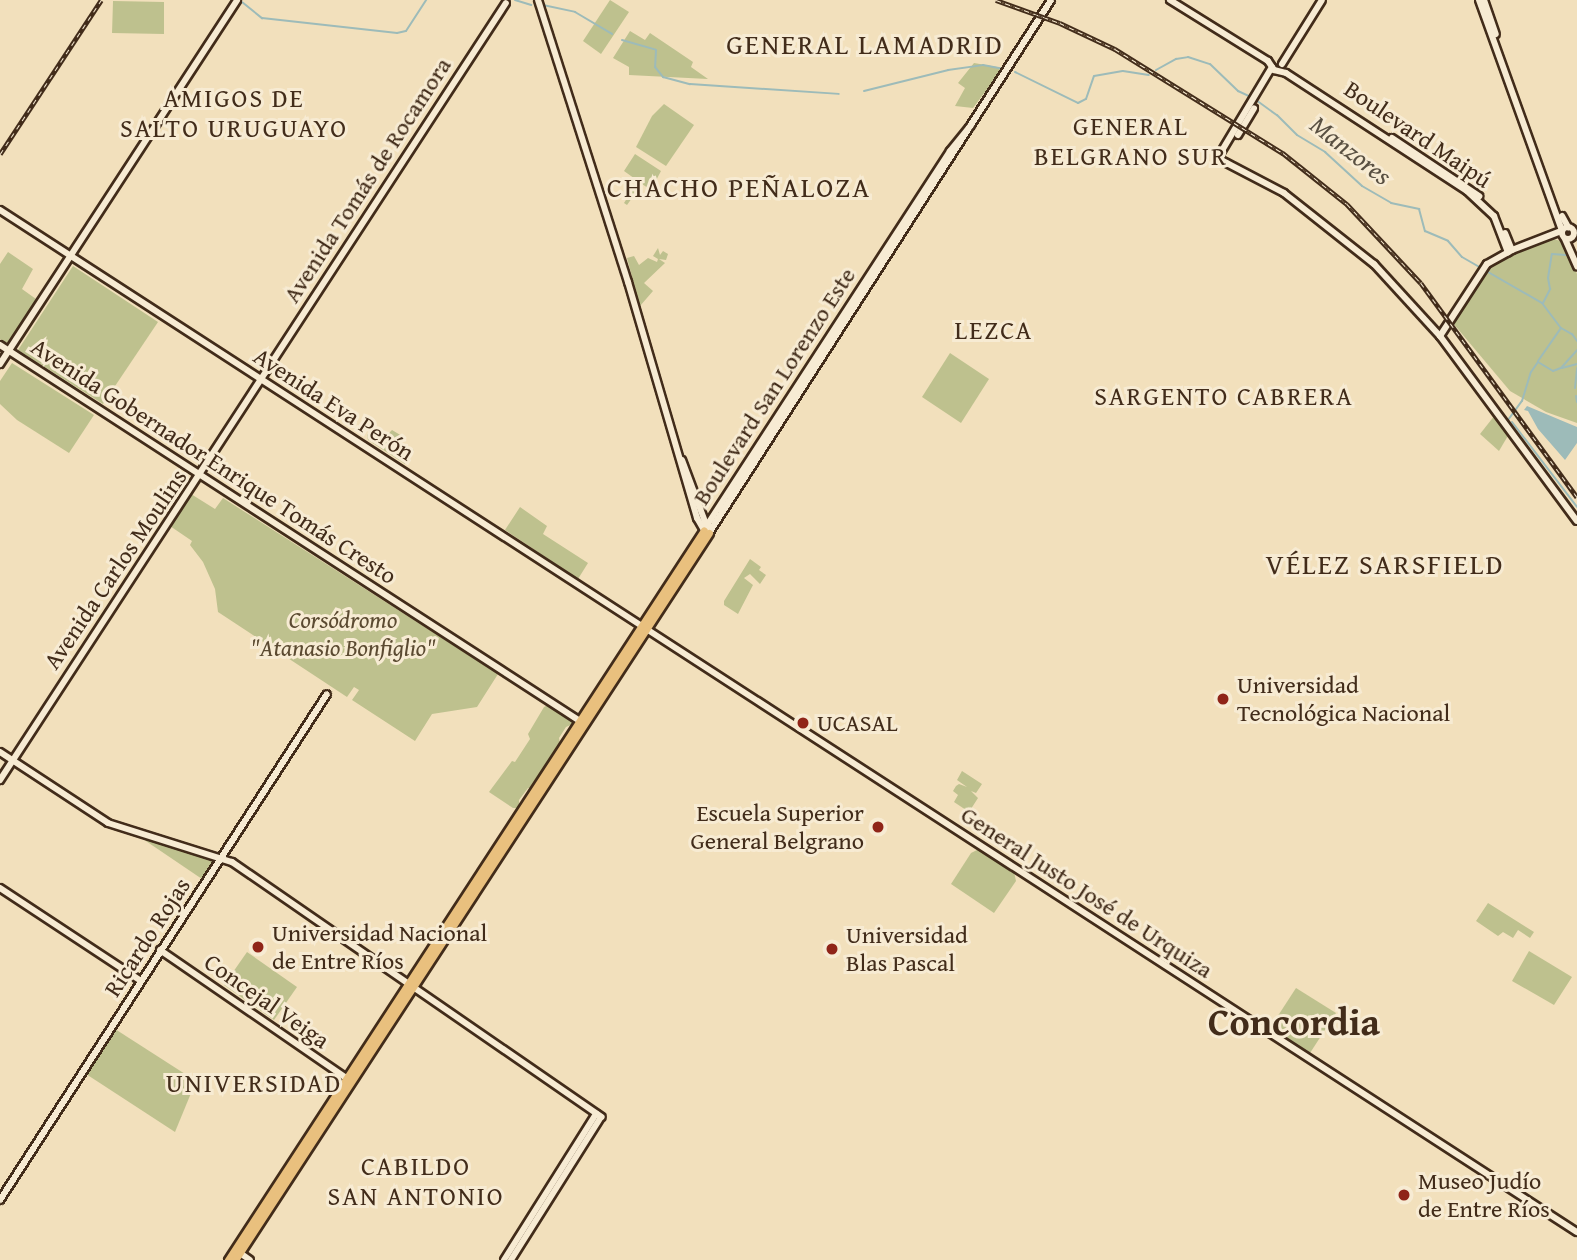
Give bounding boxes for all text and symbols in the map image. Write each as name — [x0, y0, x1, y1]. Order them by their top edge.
district label: GENERAL LAMADRID — [728, 27, 1002, 61]
street label: Avenida Tomás de Rocamora — [277, 52, 457, 308]
street label: Boulevard Maipú — [1339, 74, 1497, 194]
district label: AMIGOS DE SALTO URUGUAYO — [122, 82, 346, 144]
water label: Manzores — [1304, 109, 1398, 191]
district label: GENERAL BELGRANO SUR — [1036, 110, 1226, 172]
district label: CHACHO PEÑALOZA — [609, 170, 869, 204]
street label: Boulevard San Lorenzo Este — [687, 262, 861, 510]
district label: LEZCA — [955, 314, 1033, 346]
street label: Avenida Gobernador Enrique Tomás Cresto — [26, 332, 402, 590]
street label: Avenida Eva Perón — [248, 341, 420, 467]
district label: SARGENTO CABRERA — [1096, 380, 1352, 412]
street label: Avenida Carlos Moulins — [37, 463, 193, 675]
district label: VÉLEZ SARSFIELD — [1267, 547, 1503, 581]
park label: Corsódromo "Atanasio Bonfiglio" — [250, 606, 436, 662]
place label: Universidad Tecnológica Nacional — [1237, 671, 1450, 727]
marker: Universidad Tecnológica Nacional — [1215, 691, 1231, 707]
place label: UCASAL — [817, 709, 898, 737]
marker: UCASAL — [795, 715, 811, 731]
place label: Escuela Superior General Belgrano — [691, 799, 864, 855]
street label: General Justo José de Urquiza — [956, 800, 1218, 984]
marker: Escuela Superior General Belgrano — [870, 819, 886, 835]
street label: Ricardo Rojas — [98, 872, 196, 1002]
place label: Universidad Nacional de Entre Ríos — [272, 919, 487, 975]
place label: Universidad Blas Pascal — [846, 921, 968, 977]
marker: Universidad Nacional de Entre Ríos — [250, 939, 266, 955]
marker: Universidad Blas Pascal — [824, 941, 840, 957]
street label: Concejal Veiga — [199, 947, 335, 1055]
district label: Concordia — [1208, 999, 1380, 1045]
district label: UNIVERSIDAD — [167, 1067, 341, 1099]
district label: CABILDO SAN ANTONIO — [329, 1150, 503, 1212]
place label: Museo Judío de Entre Ríos — [1418, 1167, 1550, 1223]
marker: Museo Judío de Entre Ríos — [1396, 1187, 1412, 1203]

